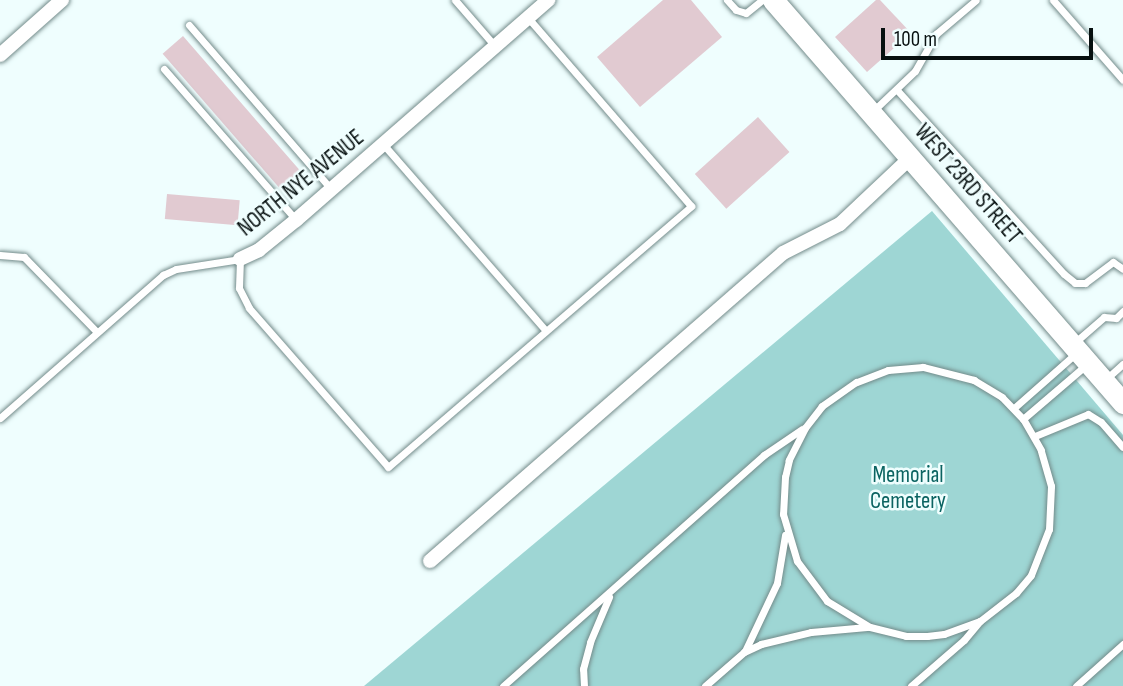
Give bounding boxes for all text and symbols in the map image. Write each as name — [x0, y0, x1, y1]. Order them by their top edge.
scale bar — [885, 14, 1097, 58]
text: 100 m — [894, 27, 937, 52]
street label: WEST 23RD STREET — [908, 118, 1028, 250]
street label: NORTH NYE AVENUE — [232, 124, 370, 242]
park label: Memorial Cemetery — [870, 461, 946, 515]

